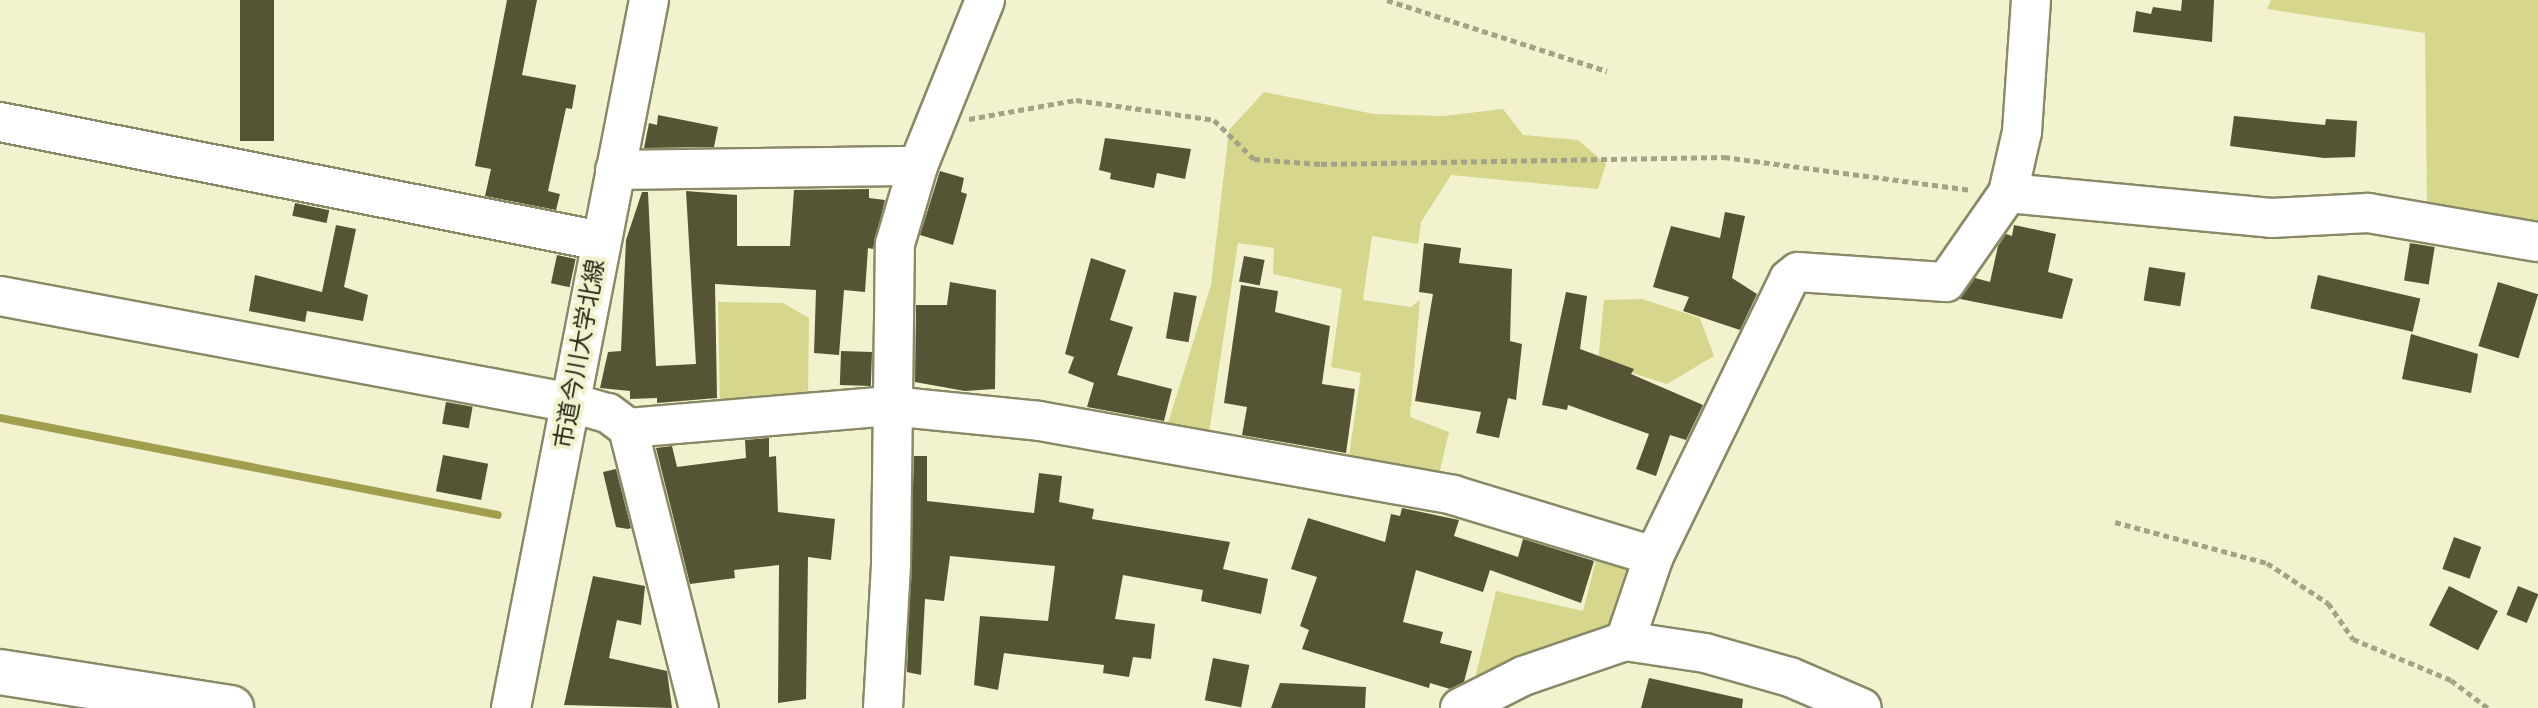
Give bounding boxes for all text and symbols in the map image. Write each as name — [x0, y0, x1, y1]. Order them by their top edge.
street label: 市道今川大学北線 — [549, 257, 611, 451]

